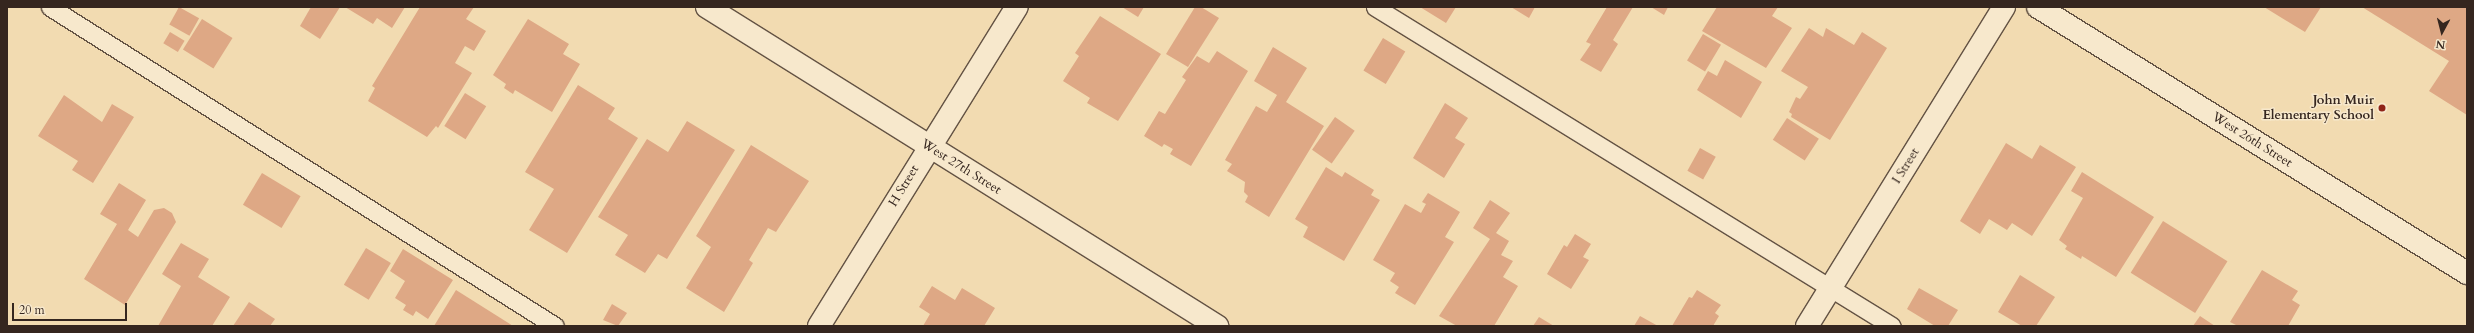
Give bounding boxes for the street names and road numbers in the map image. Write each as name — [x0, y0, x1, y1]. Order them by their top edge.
street label: West 26th Street — [2209, 109, 2295, 171]
street label: West 27th Street — [918, 136, 1004, 198]
street label: I Street — [1889, 145, 1923, 187]
street label: H Street — [886, 162, 922, 210]

